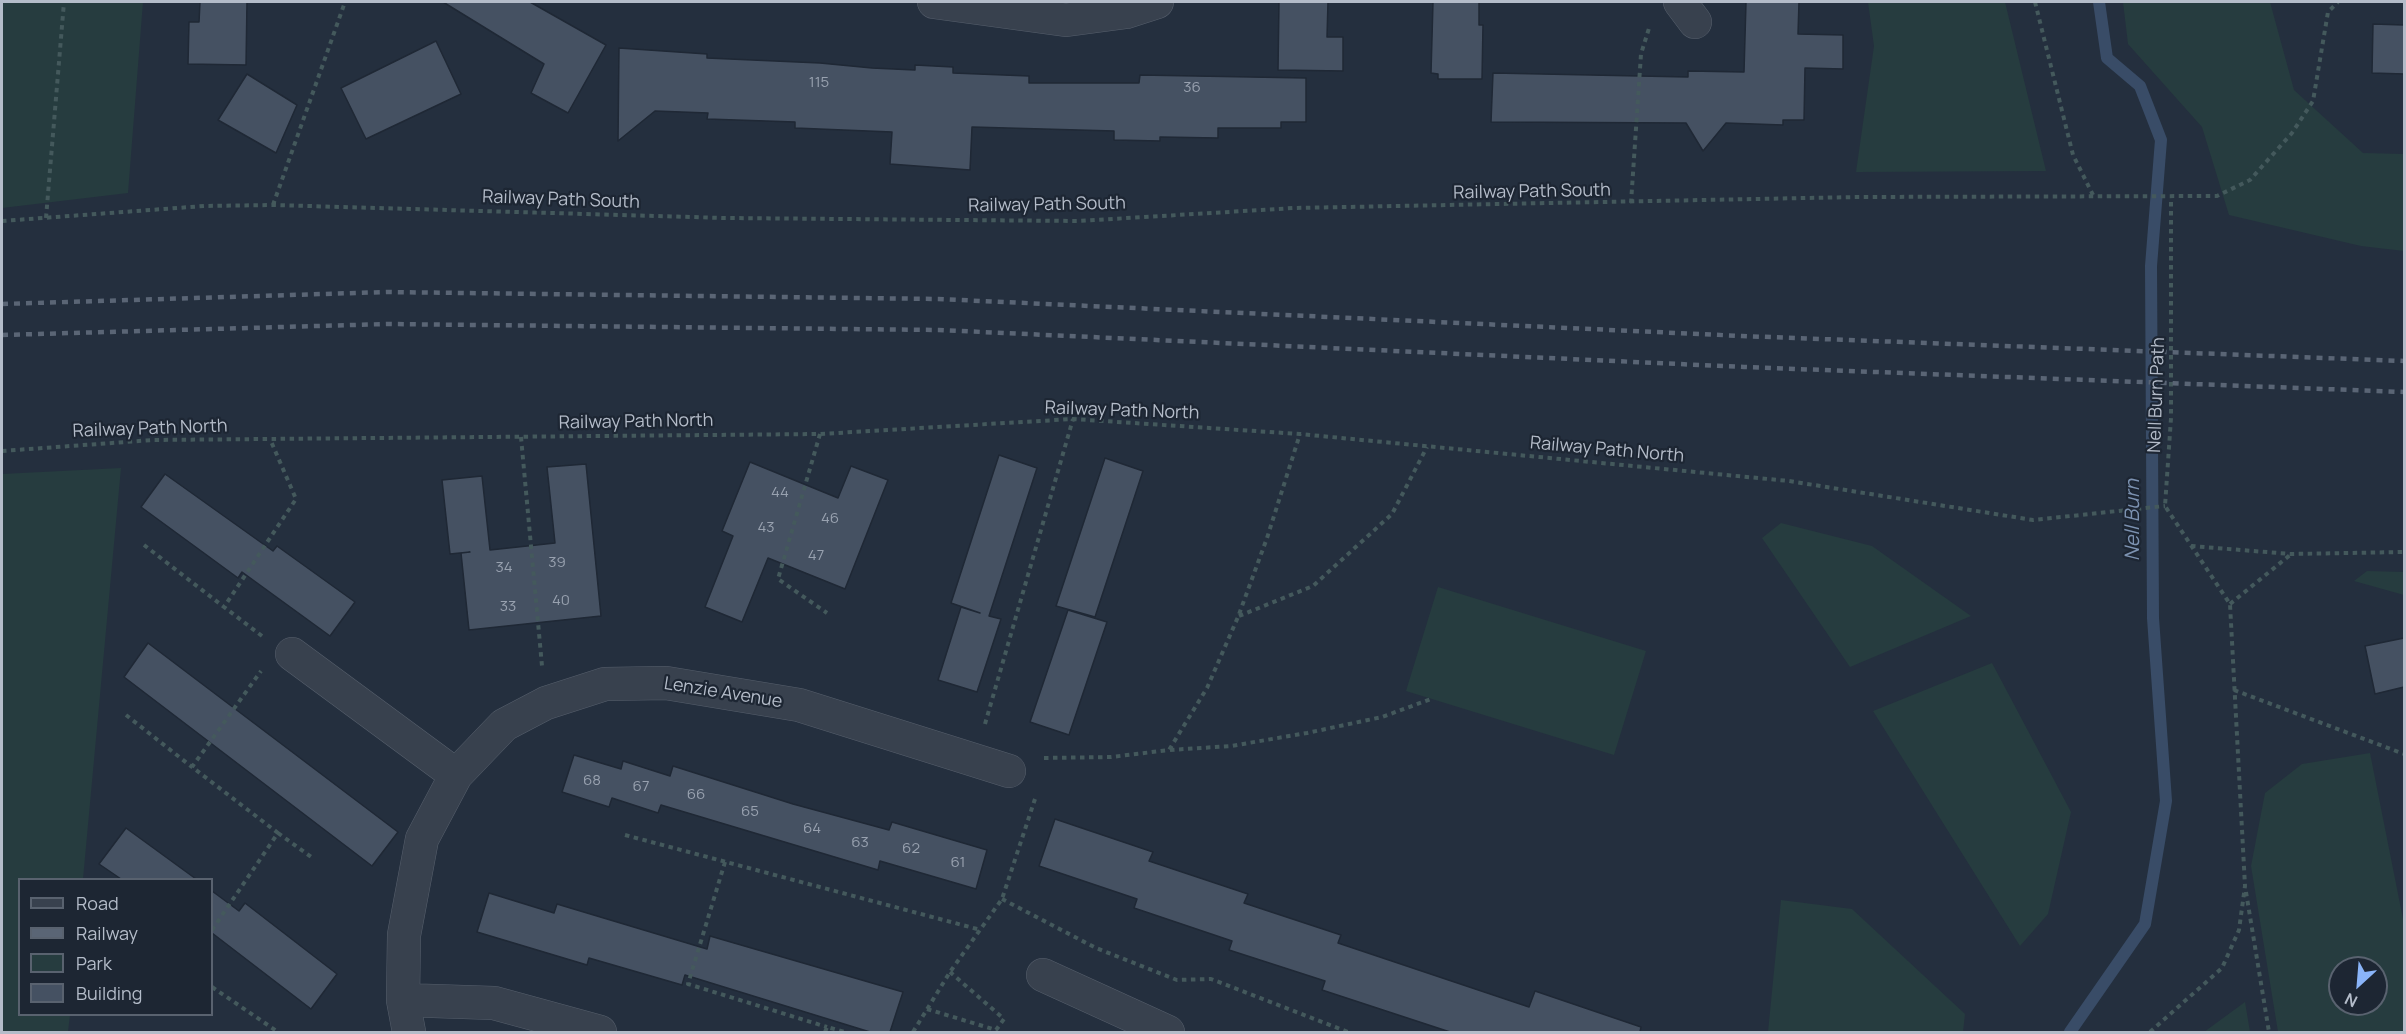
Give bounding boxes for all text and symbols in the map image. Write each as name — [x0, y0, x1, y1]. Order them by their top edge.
house number: 115 — [809, 74, 829, 92]
house number: 36 — [1183, 79, 1201, 97]
street label: Railway Path South — [1453, 180, 1611, 204]
street label: Railway Path South — [482, 186, 640, 214]
street label: Railway Path South — [968, 193, 1126, 217]
street label: Nell Burn Path — [2144, 337, 2170, 453]
street label: Railway Path North — [1044, 398, 1200, 424]
street label: Railway Path North — [558, 410, 714, 434]
street label: Railway Path North — [72, 416, 228, 442]
street label: Railway Path North — [1529, 432, 1685, 468]
water label: Nell Burn — [2121, 479, 2145, 561]
house number: 44 — [771, 484, 789, 502]
house number: 46 — [821, 510, 839, 528]
house number: 43 — [757, 519, 775, 537]
house number: 47 — [808, 547, 824, 565]
house number: 39 — [548, 554, 566, 572]
house number: 34 — [495, 559, 513, 577]
house number: 40 — [552, 592, 570, 610]
house number: 33 — [500, 598, 516, 616]
street label: Lenzie Avenue — [662, 673, 784, 713]
house number: 68 — [583, 772, 601, 790]
house number: 67 — [633, 778, 649, 796]
house number: 66 — [687, 786, 705, 804]
house number: 65 — [741, 803, 759, 821]
house number: 64 — [803, 820, 821, 838]
house number: 63 — [851, 834, 869, 852]
house number: 62 — [902, 840, 920, 858]
house number: 61 — [951, 854, 965, 872]
legend — [18, 878, 213, 1016]
text: Road — [76, 891, 119, 915]
text: Railway — [76, 921, 138, 945]
text: Park — [76, 951, 112, 975]
north arrow — [2328, 956, 2388, 1016]
text: Building — [76, 981, 142, 1005]
text: N — [2341, 988, 2361, 1013]

